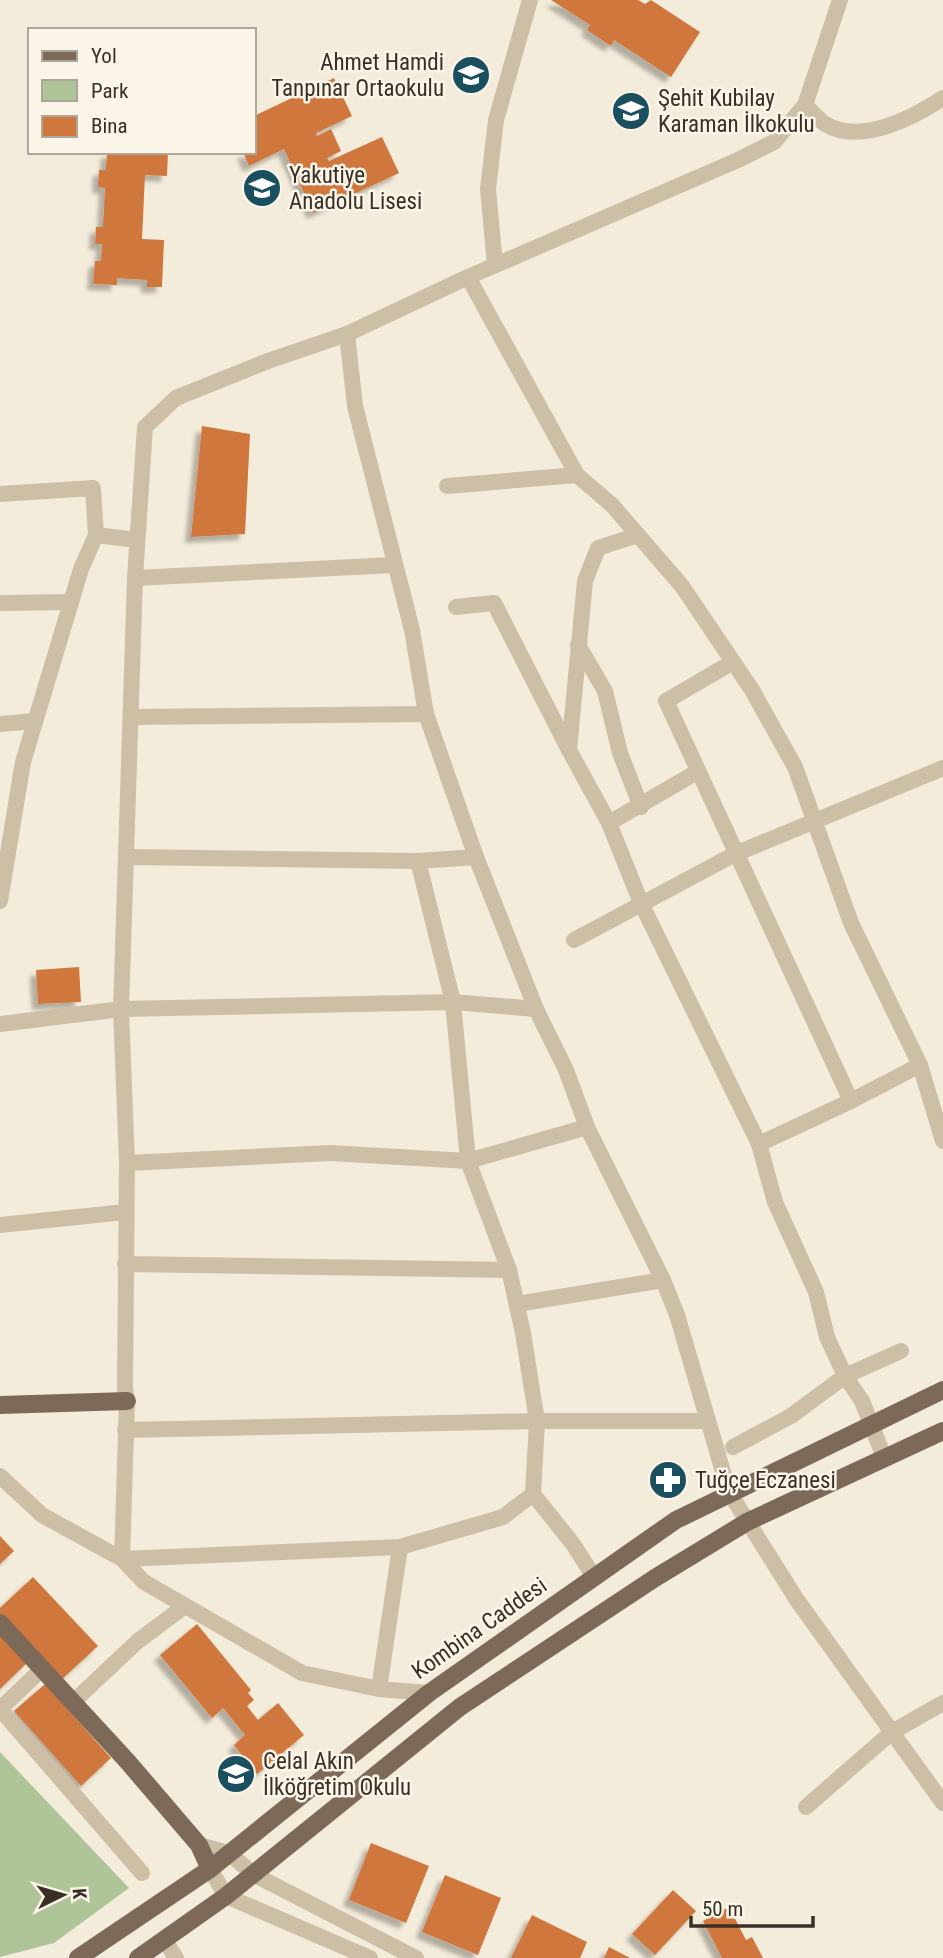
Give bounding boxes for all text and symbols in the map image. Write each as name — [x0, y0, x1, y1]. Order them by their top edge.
legend — [28, 28, 256, 154]
text: Yol — [91, 44, 117, 68]
place label: Ahmet Hamdi Tanpınar Ortaokulu — [271, 49, 444, 102]
school or university icon: Ahmet Hamdi Tanpınar Ortaokulu — [450, 54, 492, 96]
text: Park — [91, 79, 129, 103]
place label: Şehit Kubilay Karaman İlkokulu — [658, 85, 815, 138]
school or university icon: Şehit Kubilay Karaman İlkokulu — [610, 90, 652, 132]
text: Bina — [91, 114, 128, 138]
place label: Yakutiye Anadolu Lisesi — [289, 162, 422, 215]
school or university icon: Yakutiye Anadolu Lisesi — [241, 167, 283, 209]
pharmacy icon: Tuğçe Eczanesi — [647, 1459, 689, 1501]
place label: Tuğçe Eczanesi — [695, 1467, 836, 1494]
street label: Kombina Caddesi — [407, 1572, 552, 1685]
place label: Celal Akın İlköğretim Okulu — [263, 1748, 411, 1801]
school or university icon: Celal Akın İlköğretim Okulu — [215, 1753, 257, 1795]
north arrow — [28, 1860, 98, 1930]
scale bar — [691, 1884, 814, 1928]
text: K — [68, 1887, 91, 1900]
text: 50 m — [702, 1897, 743, 1921]

